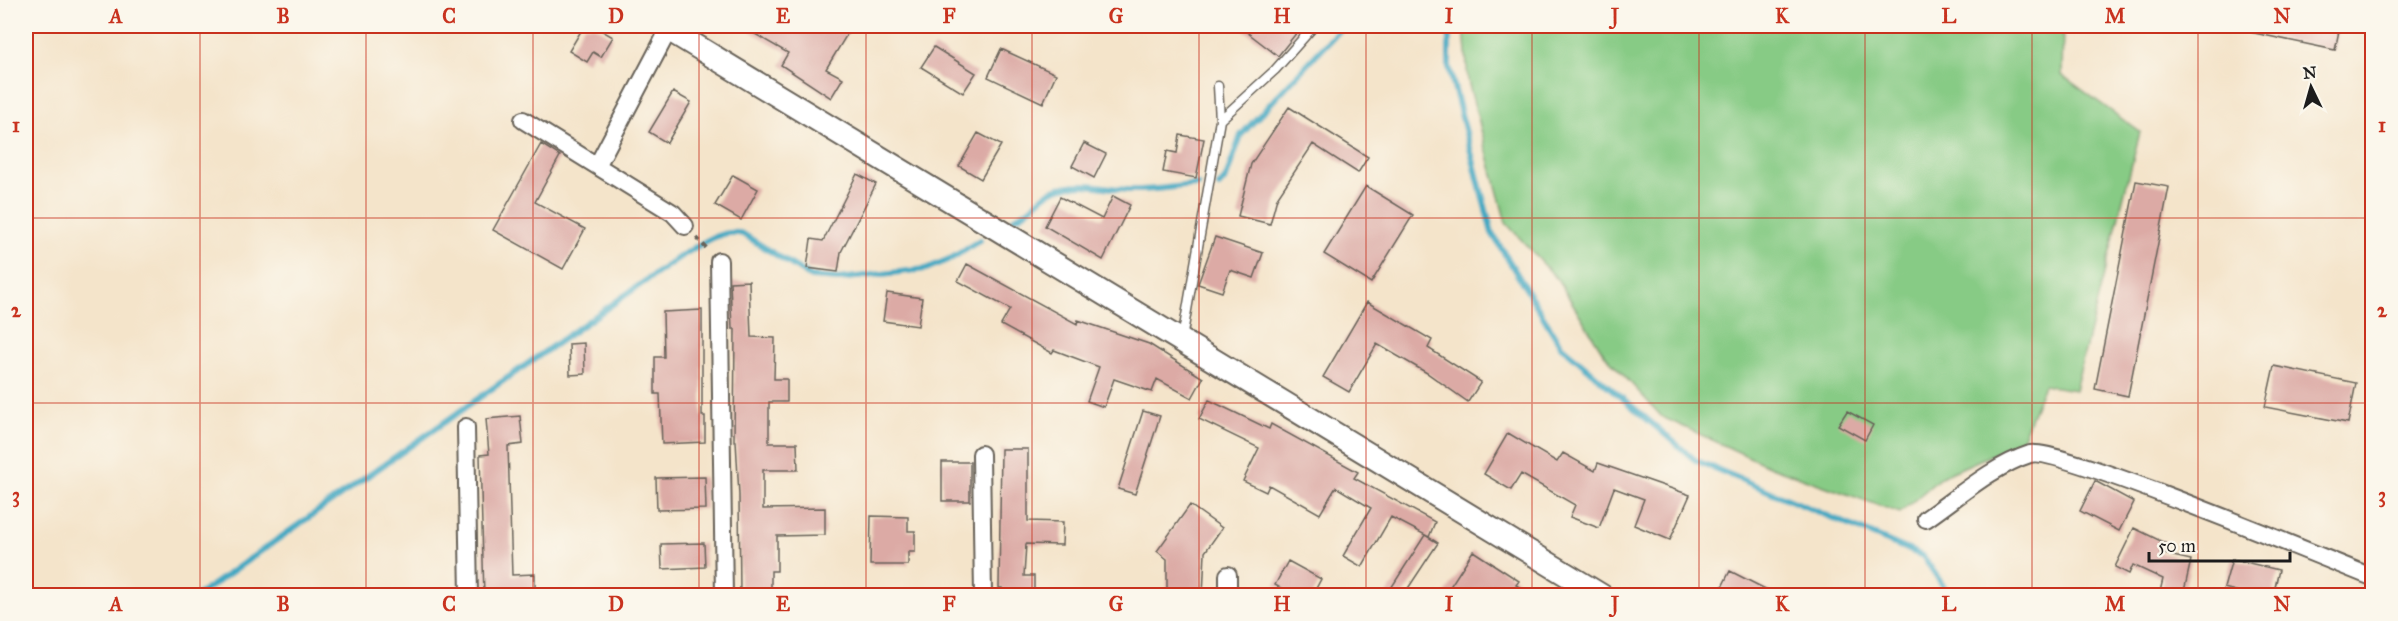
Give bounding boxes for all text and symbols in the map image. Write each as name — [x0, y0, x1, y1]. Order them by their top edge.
text: A — [107, 4, 123, 28]
text: B — [276, 4, 290, 28]
text: C — [442, 4, 456, 28]
text: D — [608, 4, 624, 28]
text: E — [776, 4, 791, 28]
text: F — [942, 4, 956, 28]
text: G — [1109, 4, 1124, 28]
text: H — [1273, 4, 1291, 28]
text: I — [1445, 4, 1454, 28]
text: J — [1608, 4, 1620, 30]
text: K — [1775, 4, 1790, 28]
text: L — [1942, 4, 1957, 28]
text: M — [2105, 4, 2126, 28]
text: N — [2274, 4, 2291, 28]
north arrow — [2281, 57, 2341, 117]
text: N — [2302, 62, 2318, 83]
text: 1 — [12, 113, 20, 137]
text: 1 — [2378, 113, 2386, 137]
text: 2 — [11, 298, 22, 322]
text: 2 — [2377, 298, 2388, 322]
text: 3 — [12, 483, 20, 508]
text: 3 — [2378, 483, 2386, 508]
scale bar — [2149, 525, 2290, 563]
text: 50 m — [2158, 535, 2196, 557]
text: A — [107, 592, 123, 616]
text: B — [276, 592, 290, 616]
text: C — [442, 592, 456, 616]
text: D — [608, 592, 624, 616]
text: E — [776, 592, 791, 616]
text: F — [942, 592, 956, 616]
text: G — [1109, 592, 1124, 616]
text: H — [1273, 592, 1291, 616]
text: I — [1445, 592, 1454, 616]
text: J — [1608, 592, 1620, 618]
text: K — [1775, 592, 1790, 616]
text: L — [1942, 592, 1957, 616]
text: M — [2105, 592, 2126, 616]
text: N — [2274, 592, 2291, 616]

